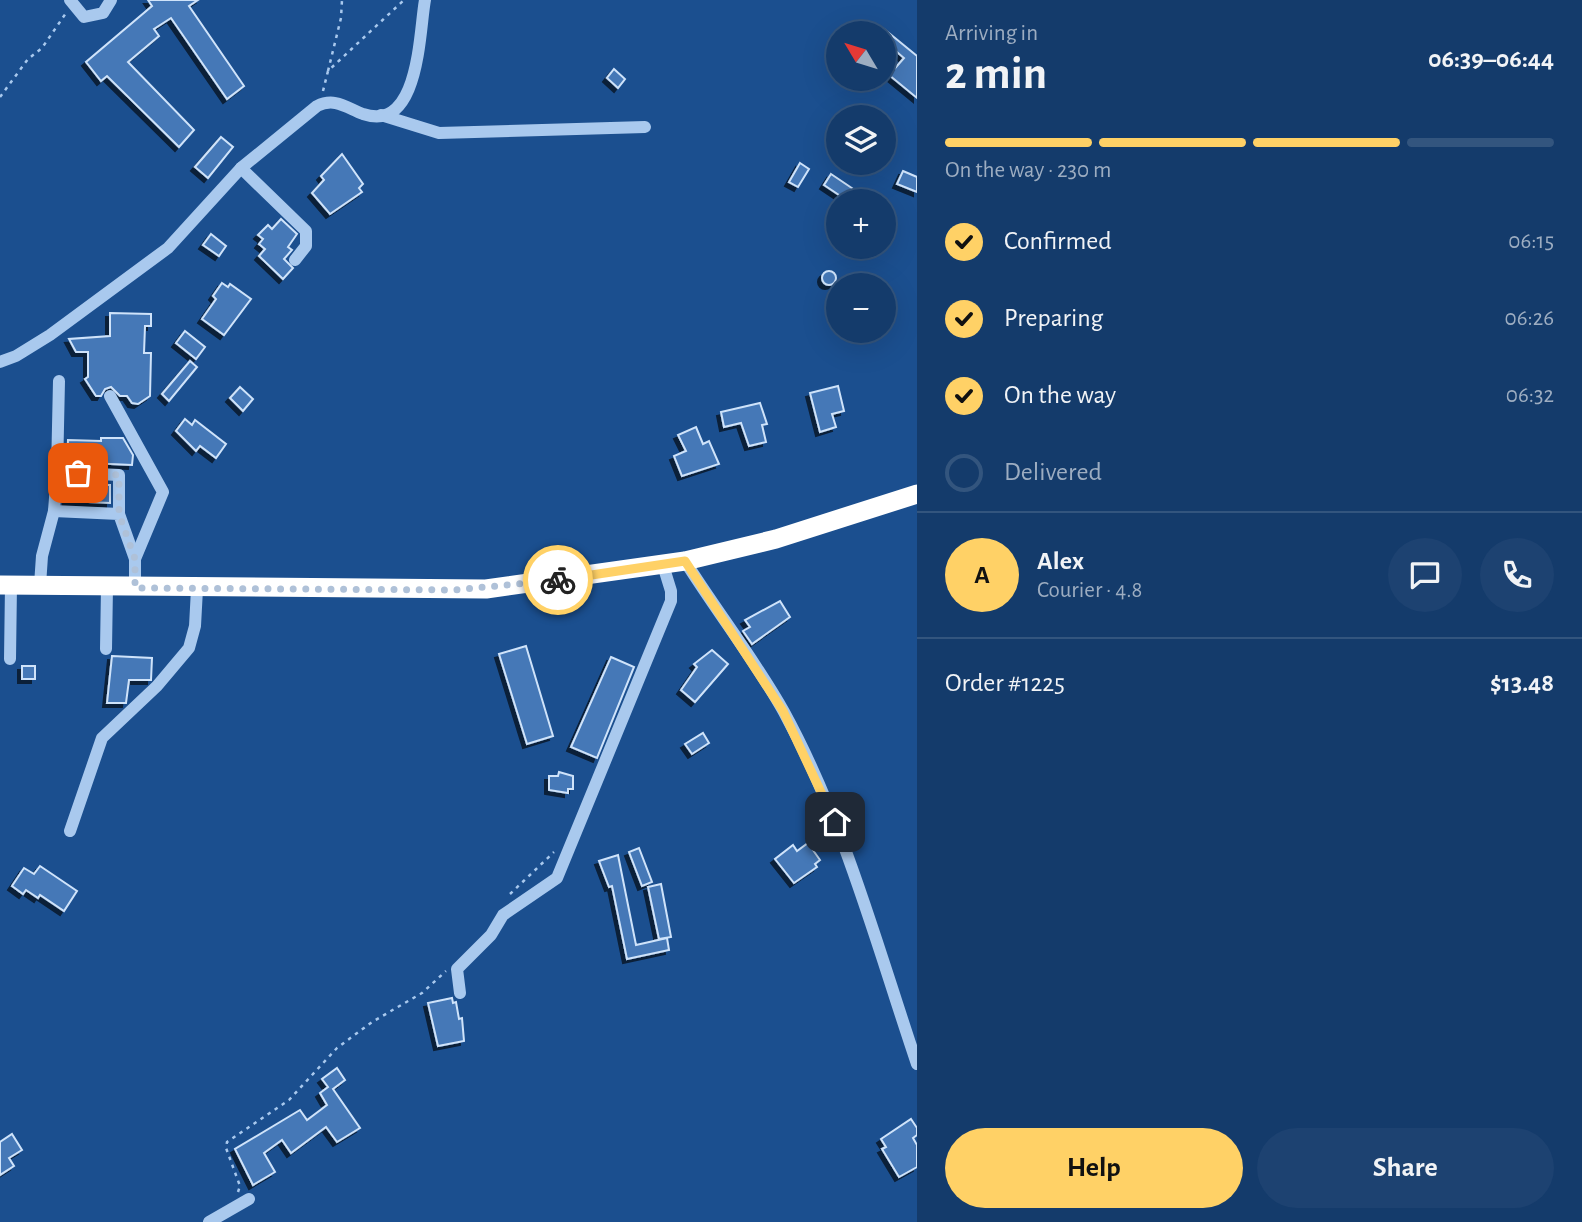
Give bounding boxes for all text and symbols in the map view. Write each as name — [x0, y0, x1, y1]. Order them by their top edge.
north arrow — [826, 21, 896, 91]
map controls — [826, 21, 896, 343]
text: Arriving in — [945, 22, 1038, 45]
text: 06:39–06:44 — [1428, 46, 1554, 72]
text: 2 min — [945, 51, 1047, 97]
button: layers — [826, 105, 896, 175]
text: On the way · 230 m — [945, 159, 1111, 182]
button: + — [826, 189, 896, 259]
icon: check — [945, 223, 983, 261]
text: Confirmed — [1004, 228, 1112, 254]
text: 06:15 — [1508, 230, 1554, 253]
button: − — [826, 273, 896, 343]
icon: check — [945, 300, 983, 338]
text: Preparing — [1004, 305, 1103, 331]
text: 06:26 — [1505, 307, 1554, 330]
icon: check — [945, 377, 983, 415]
text: On the way — [1004, 382, 1116, 408]
text: 06:32 — [1506, 384, 1554, 407]
pin — [48, 443, 108, 503]
icon: bag — [59, 454, 97, 492]
text: Delivered — [1004, 459, 1102, 485]
button: chat — [1388, 538, 1462, 612]
button: phone — [1480, 538, 1554, 612]
courier — [523, 545, 593, 615]
text: Alex — [1037, 548, 1084, 574]
icon: bike — [539, 561, 577, 599]
text: A — [974, 562, 990, 588]
text: Courier · 4.8 — [1037, 579, 1142, 602]
text: Order #1225 — [945, 670, 1065, 696]
text: $13.48 — [1490, 670, 1554, 696]
pin — [805, 792, 865, 852]
icon: home — [816, 803, 854, 841]
button: Help — [945, 1128, 1243, 1208]
button: Share — [1257, 1128, 1554, 1208]

